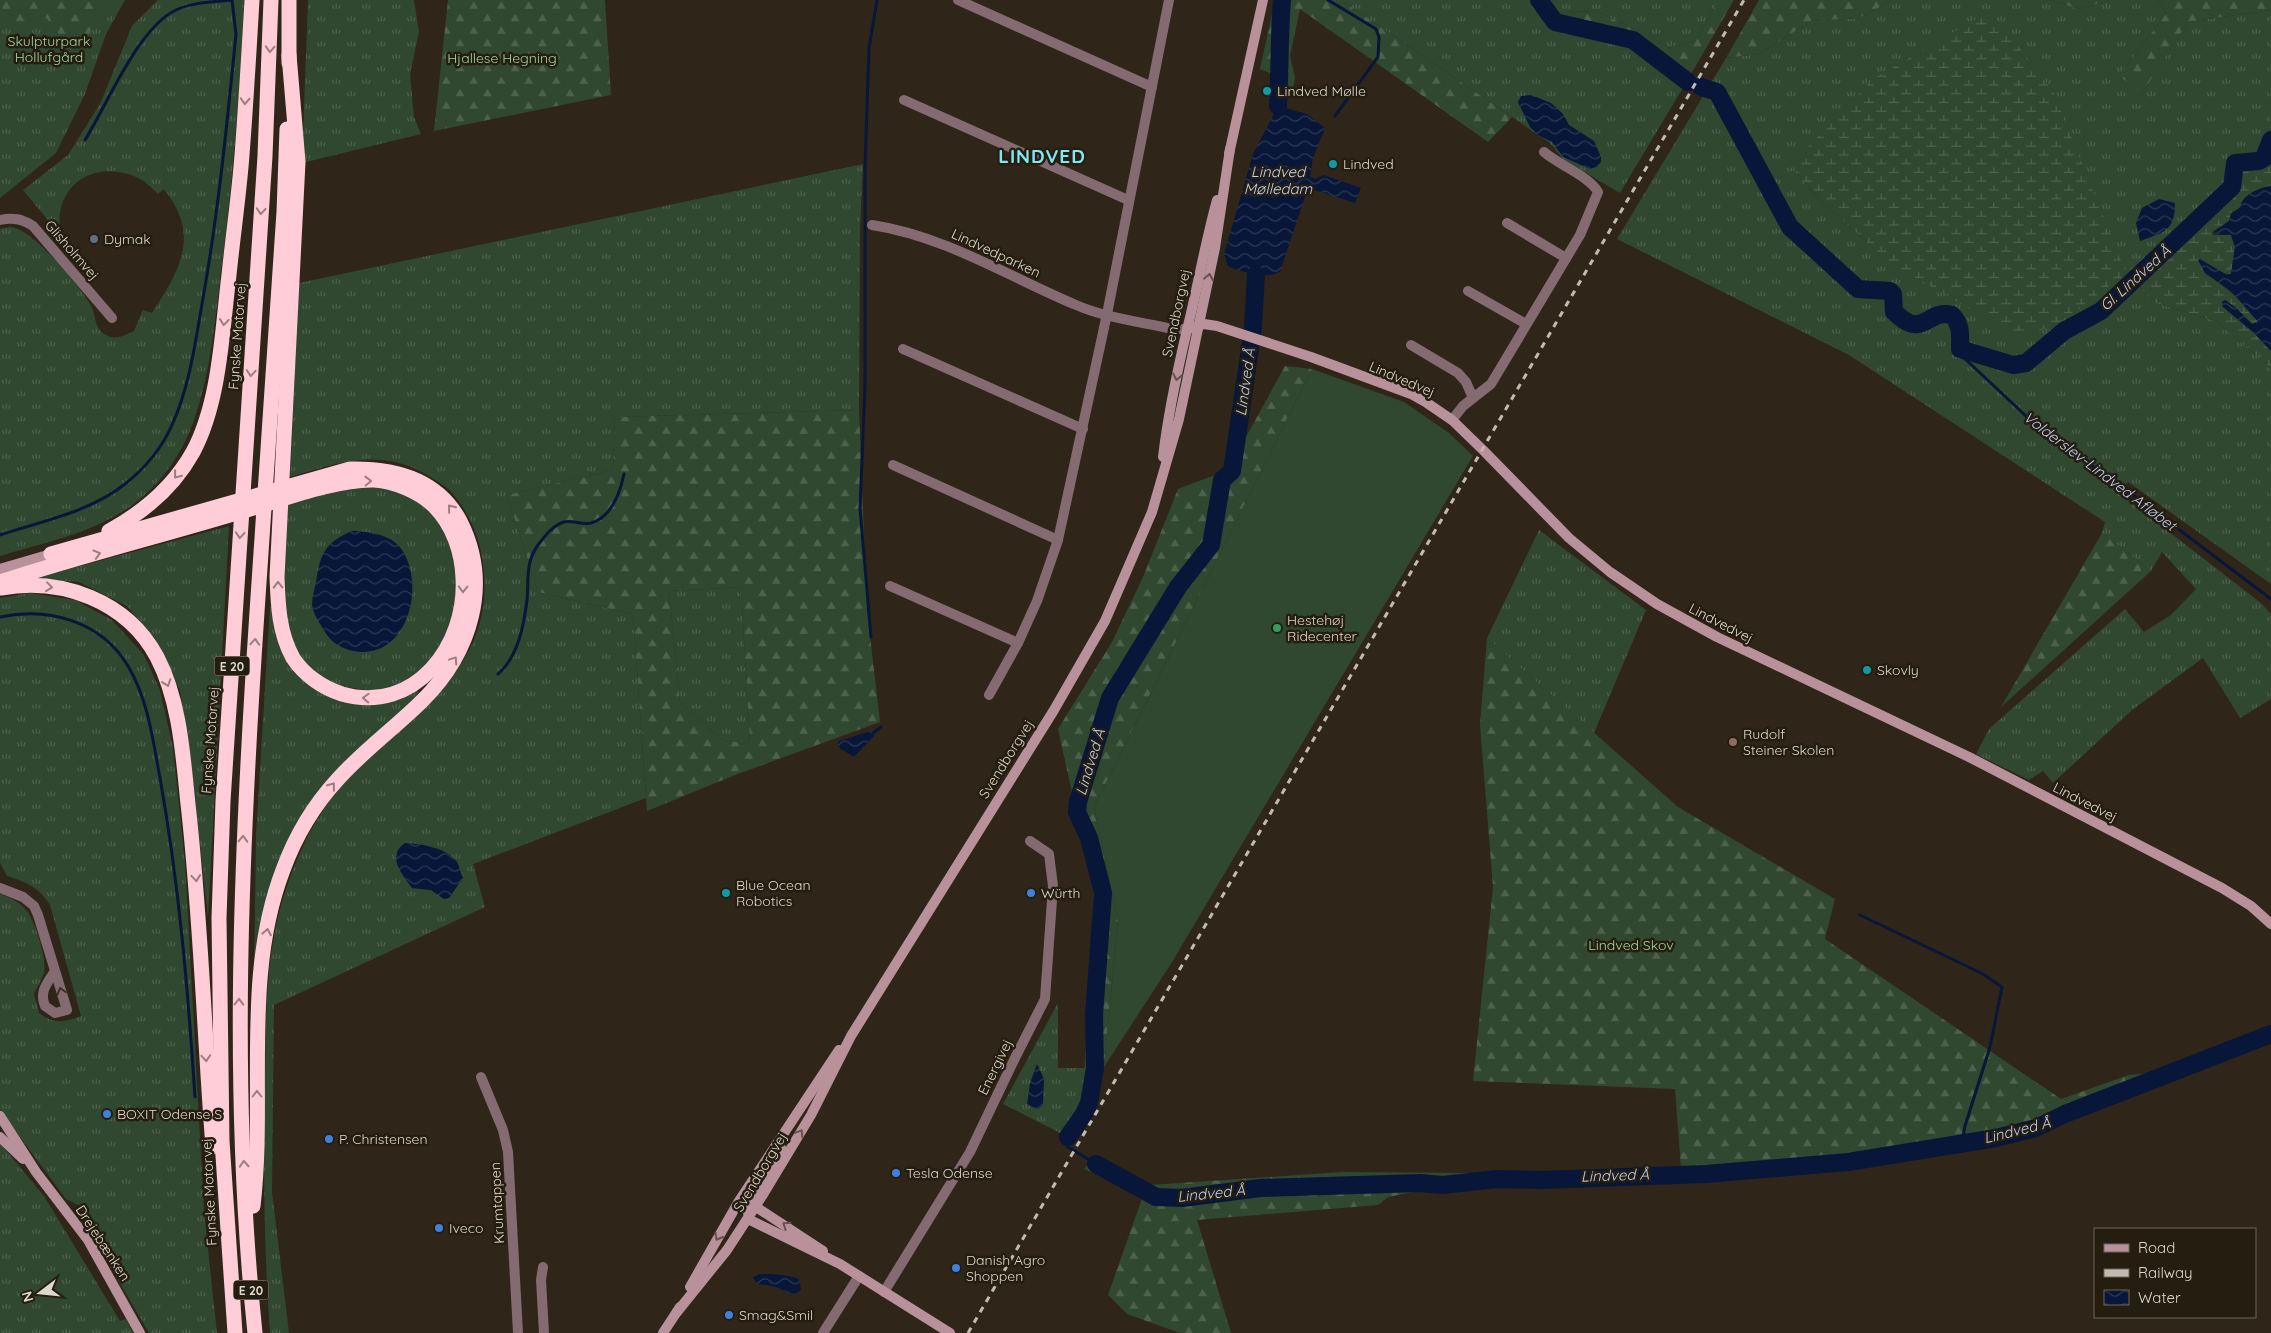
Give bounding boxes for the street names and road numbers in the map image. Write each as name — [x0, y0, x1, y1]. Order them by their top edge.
street label: Glisholmvej — [41, 216, 103, 284]
street label: Lindvedparken — [949, 224, 1043, 282]
street label: Svendborgvej — [1158, 267, 1194, 359]
street label: Fynske Motorvej — [224, 282, 250, 390]
street label: Lindvedvej — [1366, 357, 1438, 401]
street label: Lindvedvej — [1686, 599, 1756, 647]
road number: E 20 — [214, 656, 250, 676]
street label: Fynske Motorvej — [197, 686, 223, 794]
street label: Svendborgvej — [975, 716, 1037, 802]
street label: Lindvedvej — [2050, 778, 2120, 826]
street label: Energivej — [974, 1036, 1016, 1098]
street label: Svendborgvej — [729, 1129, 791, 1215]
street label: Fynske Motorvej — [197, 1138, 221, 1246]
street label: Krumtappen — [486, 1162, 508, 1244]
street label: Drejebænken — [72, 1202, 134, 1284]
road number: E 20 — [234, 1280, 268, 1300]

